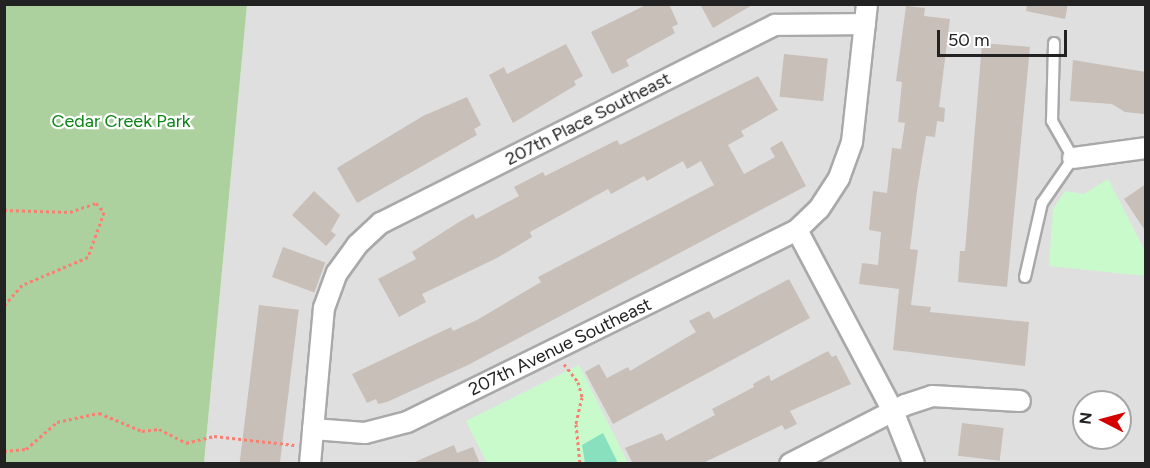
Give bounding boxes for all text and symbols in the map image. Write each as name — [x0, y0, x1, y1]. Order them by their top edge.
scale bar — [940, 18, 1070, 56]
text: 50 m — [948, 29, 990, 51]
street label: 207th Place Southeast — [502, 68, 674, 170]
park label: Cedar Creek Park — [51, 110, 191, 132]
street label: 207th Avenue Southeast — [465, 293, 655, 401]
north arrow — [1072, 390, 1132, 450]
text: N — [1075, 411, 1096, 425]

